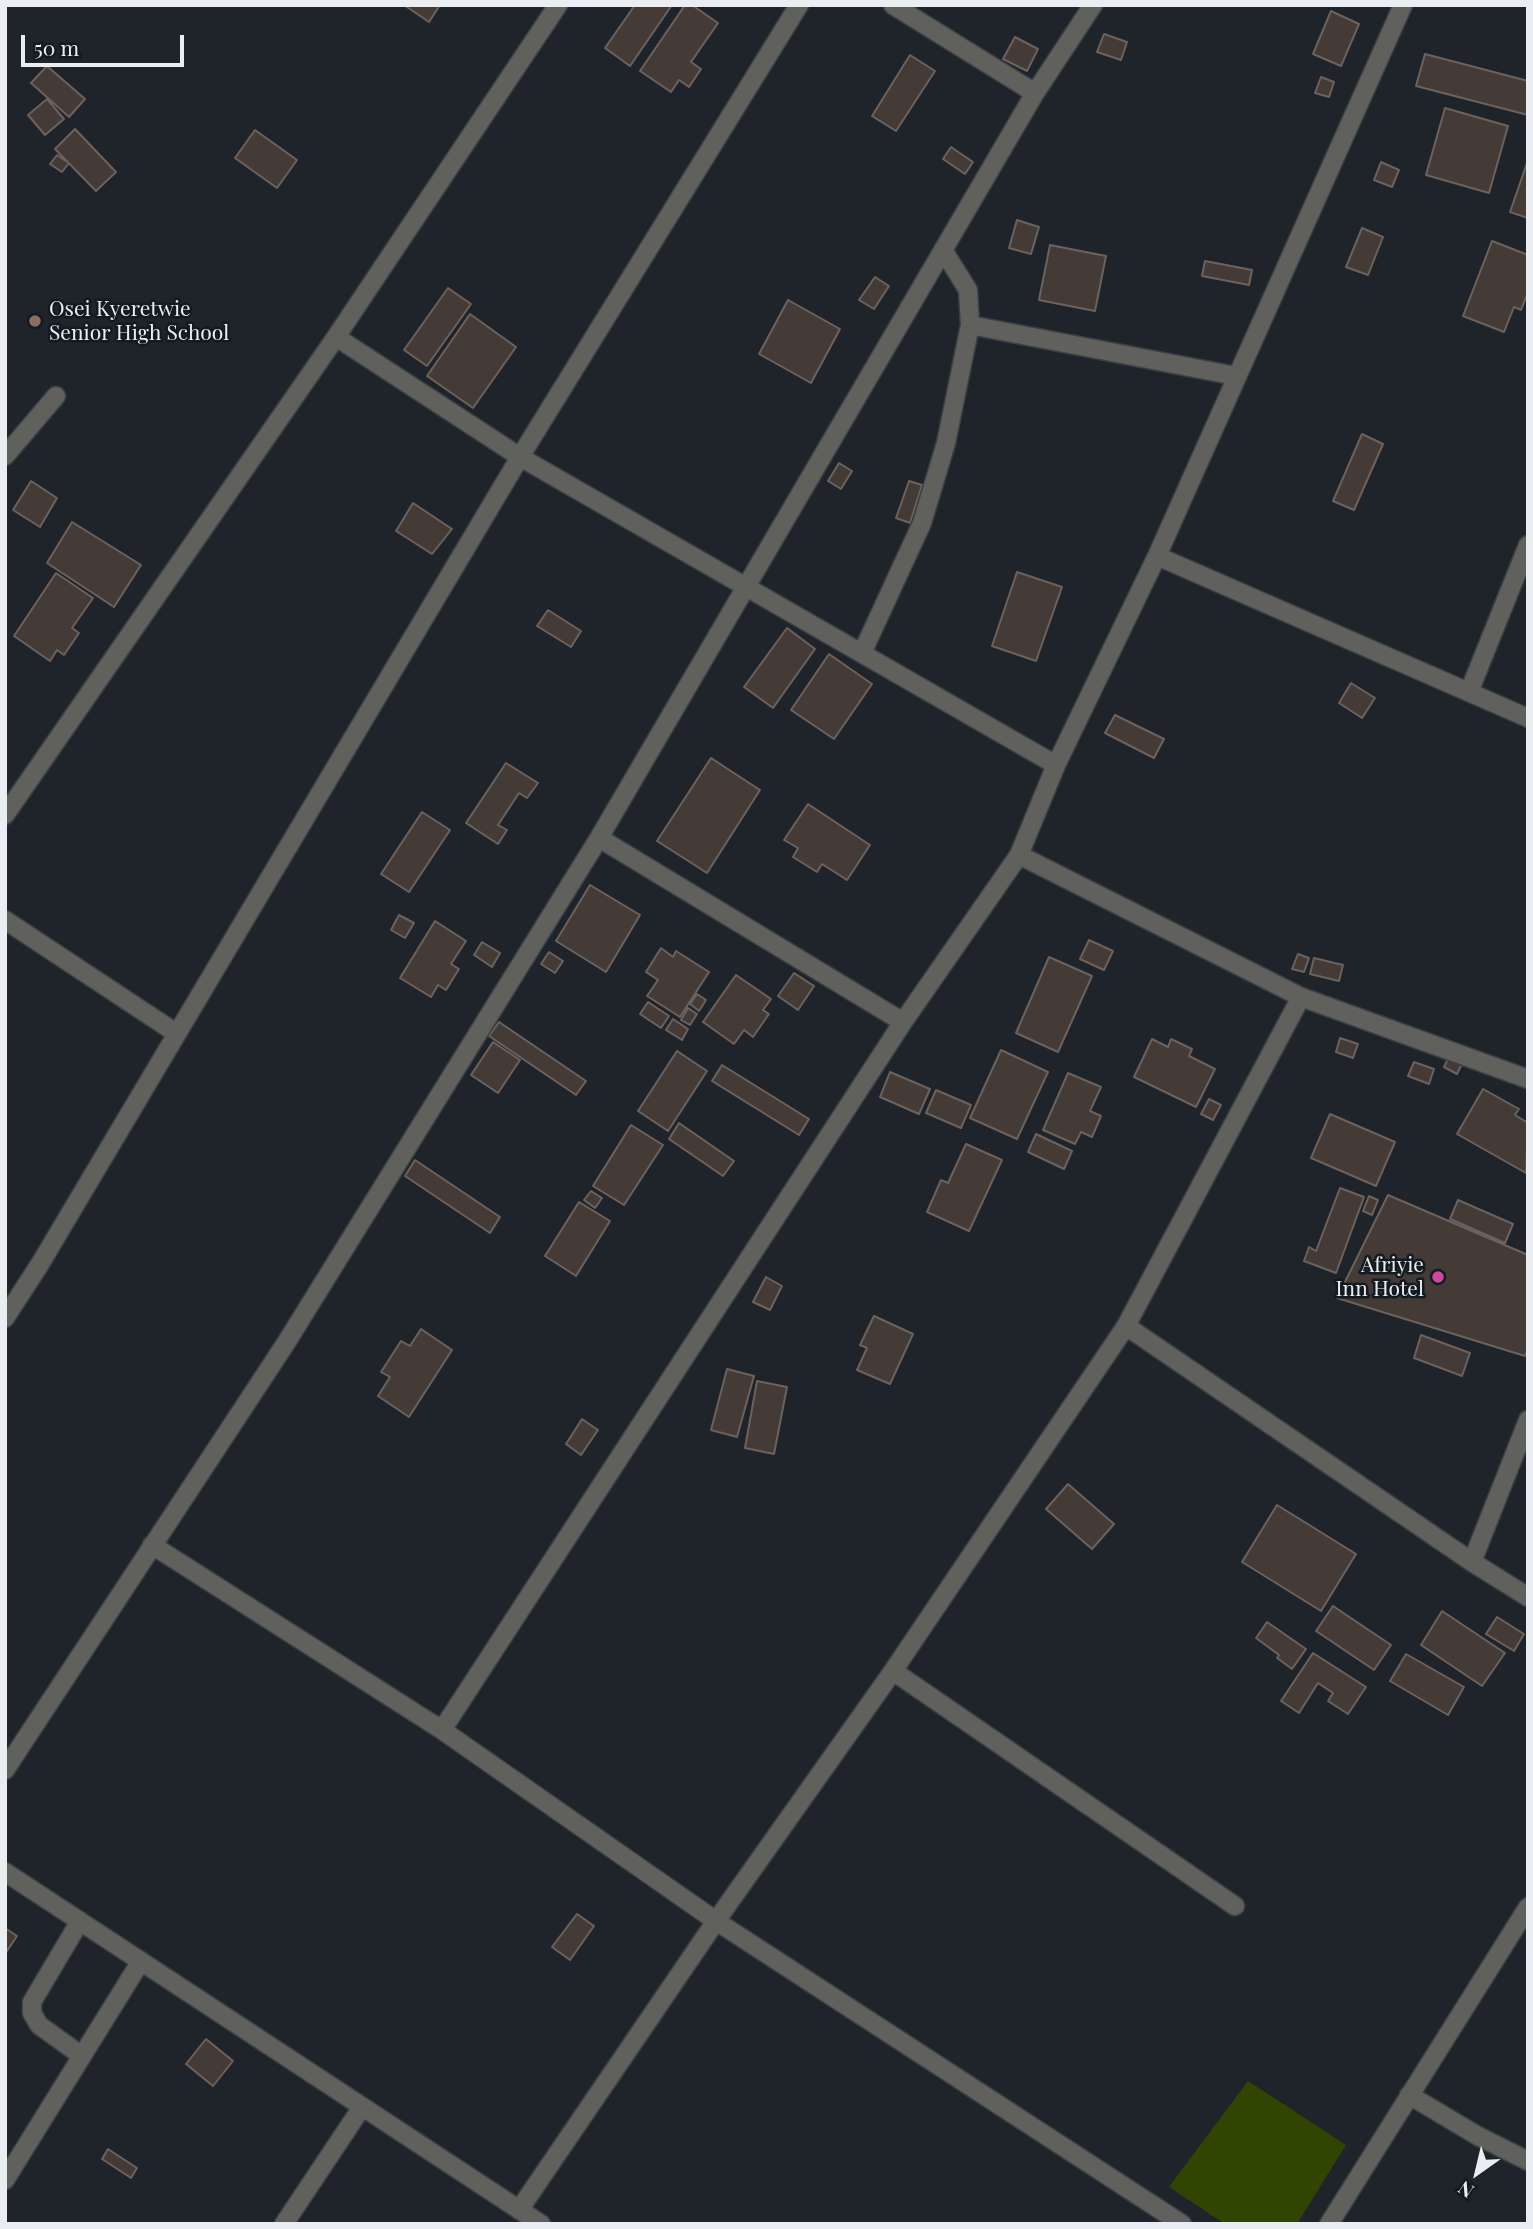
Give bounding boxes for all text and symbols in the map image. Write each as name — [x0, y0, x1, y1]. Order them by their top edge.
scale bar — [24, 21, 187, 65]
text: 50 m — [34, 33, 79, 61]
place label: Osei Kyeretwie Senior High School — [49, 296, 229, 346]
marker: Osei Kyeretwie Senior High School — [27, 313, 43, 329]
place label: Afriyie Inn Hotel — [1335, 1252, 1424, 1302]
marker: Afriyie Inn Hotel — [1430, 1269, 1446, 1285]
north arrow — [1442, 2138, 1512, 2208]
text: N — [1452, 2176, 1478, 2205]

